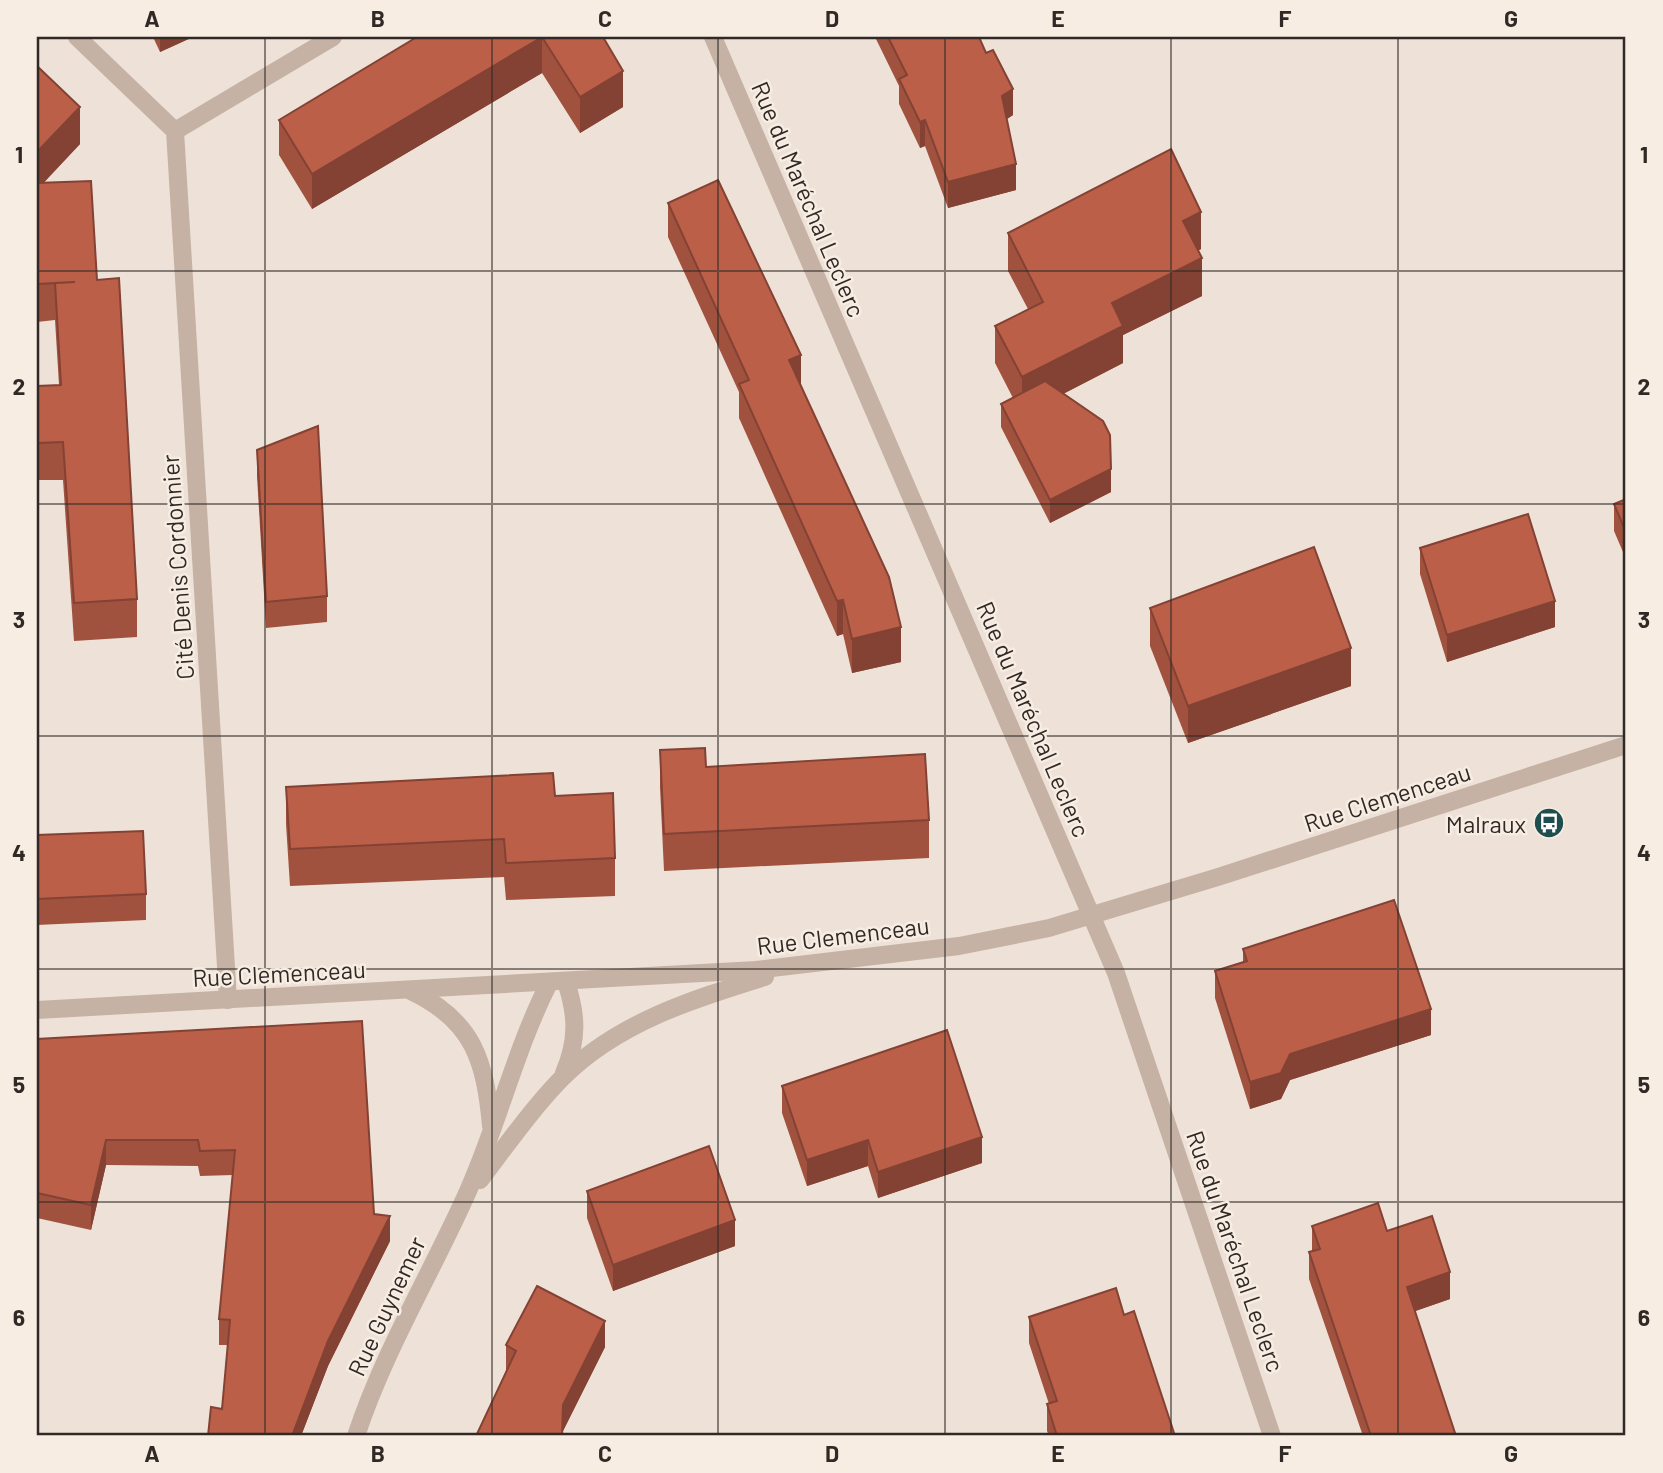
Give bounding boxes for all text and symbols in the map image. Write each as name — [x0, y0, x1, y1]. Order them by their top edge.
text: A — [144, 4, 160, 32]
text: B — [371, 4, 385, 32]
text: C — [598, 4, 612, 32]
text: D — [825, 4, 839, 32]
text: E — [1051, 4, 1065, 32]
text: F — [1279, 4, 1292, 32]
text: G — [1504, 4, 1518, 32]
street label: Rue du Maréchal Leclerc — [746, 77, 872, 321]
text: 1 — [15, 140, 23, 168]
text: 1 — [1640, 140, 1648, 168]
text: 2 — [13, 372, 25, 400]
text: 2 — [1638, 372, 1650, 400]
street label: Cité Denis Cordonnier — [155, 453, 199, 681]
street label: Rue du Maréchal Leclerc — [971, 597, 1097, 841]
text: 3 — [13, 605, 25, 633]
text: 3 — [1638, 605, 1650, 633]
street label: Rue Clemenceau — [1300, 756, 1474, 838]
bus stop icon: Malraux — [1532, 806, 1566, 840]
place label: Malraux — [1446, 809, 1526, 838]
text: 4 — [12, 838, 26, 866]
text: 4 — [1637, 838, 1651, 866]
street label: Rue Clemenceau — [755, 910, 931, 960]
street label: Rue Clemenceau — [192, 954, 366, 992]
text: 5 — [13, 1070, 25, 1098]
text: 5 — [1638, 1070, 1650, 1098]
street label: Rue du Maréchal Leclerc — [1181, 1127, 1291, 1375]
street label: Rue Guynemer — [341, 1231, 431, 1380]
text: 6 — [13, 1303, 25, 1331]
text: 6 — [1638, 1303, 1650, 1331]
text: A — [144, 1439, 160, 1467]
text: B — [371, 1439, 385, 1467]
text: C — [598, 1439, 612, 1467]
text: D — [825, 1439, 839, 1467]
text: E — [1051, 1439, 1065, 1467]
text: F — [1279, 1439, 1292, 1467]
text: G — [1504, 1439, 1518, 1467]

